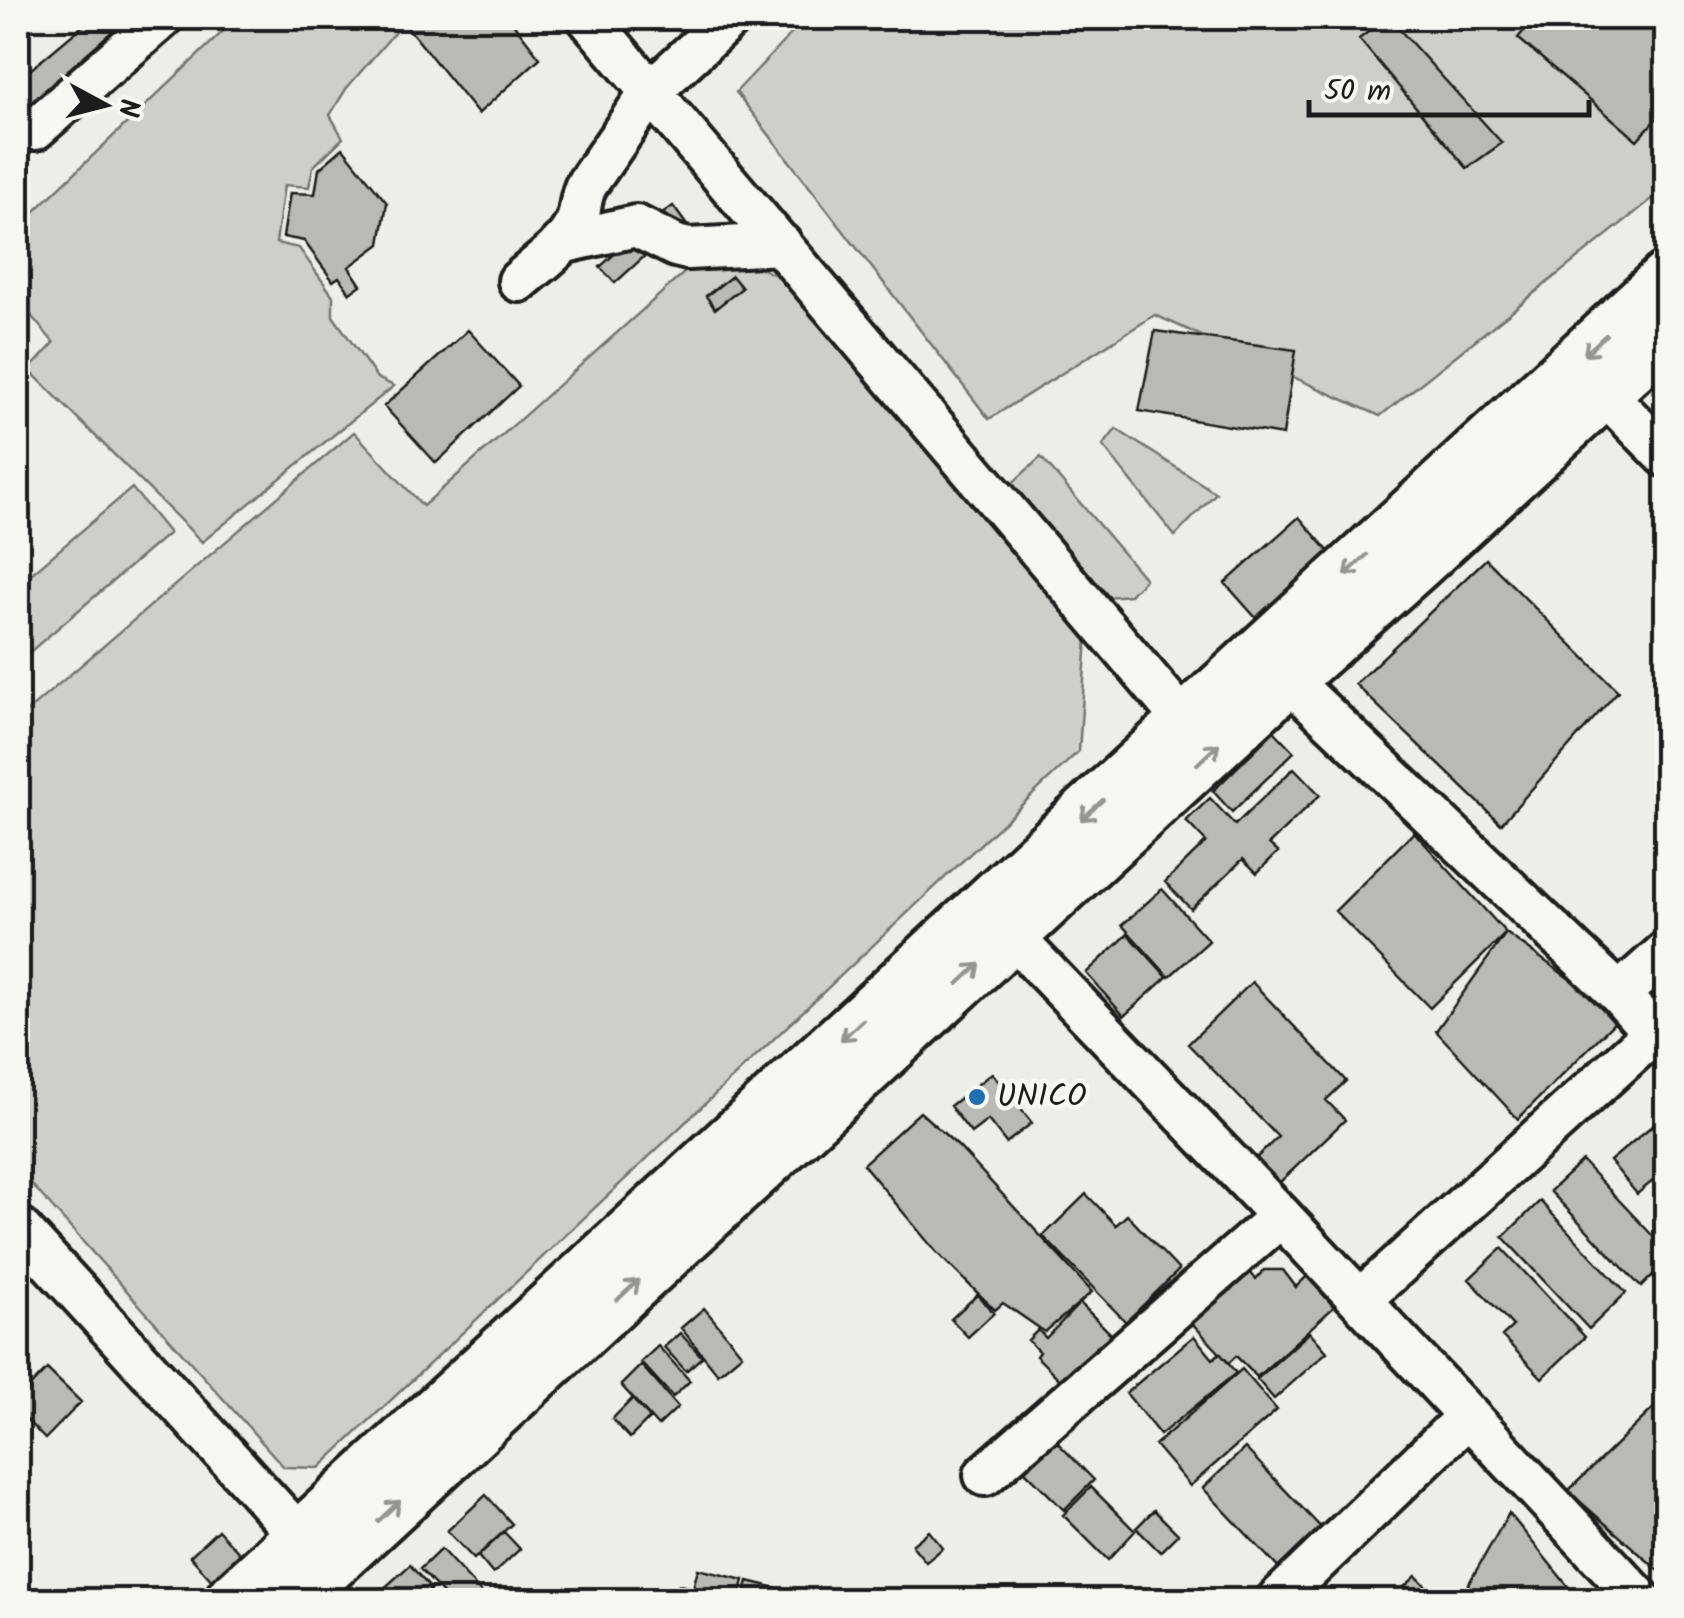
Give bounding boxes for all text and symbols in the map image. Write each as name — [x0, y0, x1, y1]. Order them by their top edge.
north arrow — [55, 55, 155, 155]
scale bar — [1309, 55, 1589, 117]
text: 50 m — [1324, 68, 1391, 116]
text: N — [104, 96, 151, 120]
one-way arrow — [1583, 333, 1608, 356]
one-way arrow — [1344, 554, 1369, 577]
one-way arrow — [1195, 743, 1220, 766]
one-way arrow — [1080, 798, 1104, 822]
one-way arrow — [956, 963, 981, 986]
one-way arrow — [840, 1018, 865, 1041]
place label: UNICO — [997, 1072, 1087, 1123]
marker: UNICO — [966, 1086, 988, 1108]
one-way arrow — [615, 1279, 640, 1302]
one-way arrow — [376, 1500, 401, 1523]

